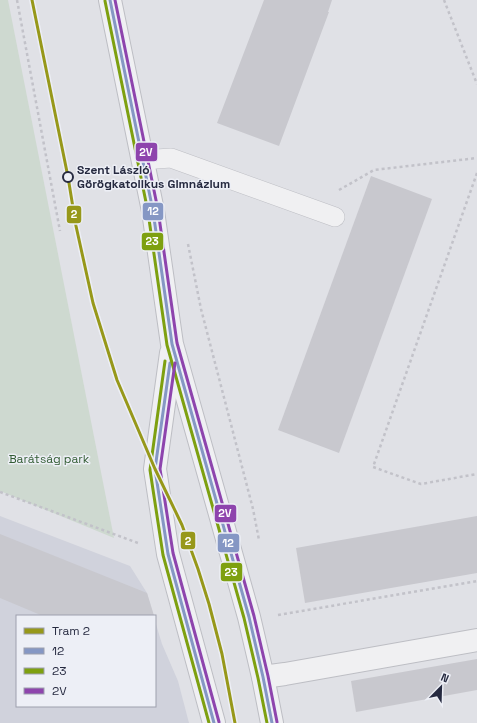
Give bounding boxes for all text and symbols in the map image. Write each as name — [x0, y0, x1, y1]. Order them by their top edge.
line badge: 2V — [135, 142, 158, 162]
text: 2V — [139, 145, 153, 159]
place label: Szent László Görögkatolikus Gimnázium — [77, 162, 230, 192]
marker: Szent László Görögkatolikus Gimnázium — [62, 171, 74, 183]
line badge: 12 — [142, 202, 164, 221]
text: 12 — [147, 204, 159, 218]
line badge: 2 — [66, 205, 82, 224]
text: 2 — [71, 207, 78, 221]
line badge: 23 — [141, 232, 164, 251]
text: 23 — [145, 234, 159, 248]
park label: Barátság park — [9, 451, 90, 467]
line badge: 2V — [214, 504, 237, 523]
text: 2V — [218, 506, 232, 520]
line badge: 2 — [180, 531, 196, 550]
line badge: 12 — [217, 533, 240, 553]
text: 2 — [185, 534, 192, 548]
text: 12 — [222, 536, 234, 550]
line badge: 23 — [220, 562, 243, 582]
text: 23 — [224, 565, 238, 579]
legend — [16, 615, 156, 707]
text: Tram 2 — [52, 623, 90, 639]
text: 12 — [52, 643, 64, 659]
text: 23 — [52, 663, 66, 679]
north arrow — [421, 667, 461, 707]
text: N — [439, 670, 451, 686]
text: 2V — [52, 683, 67, 699]

